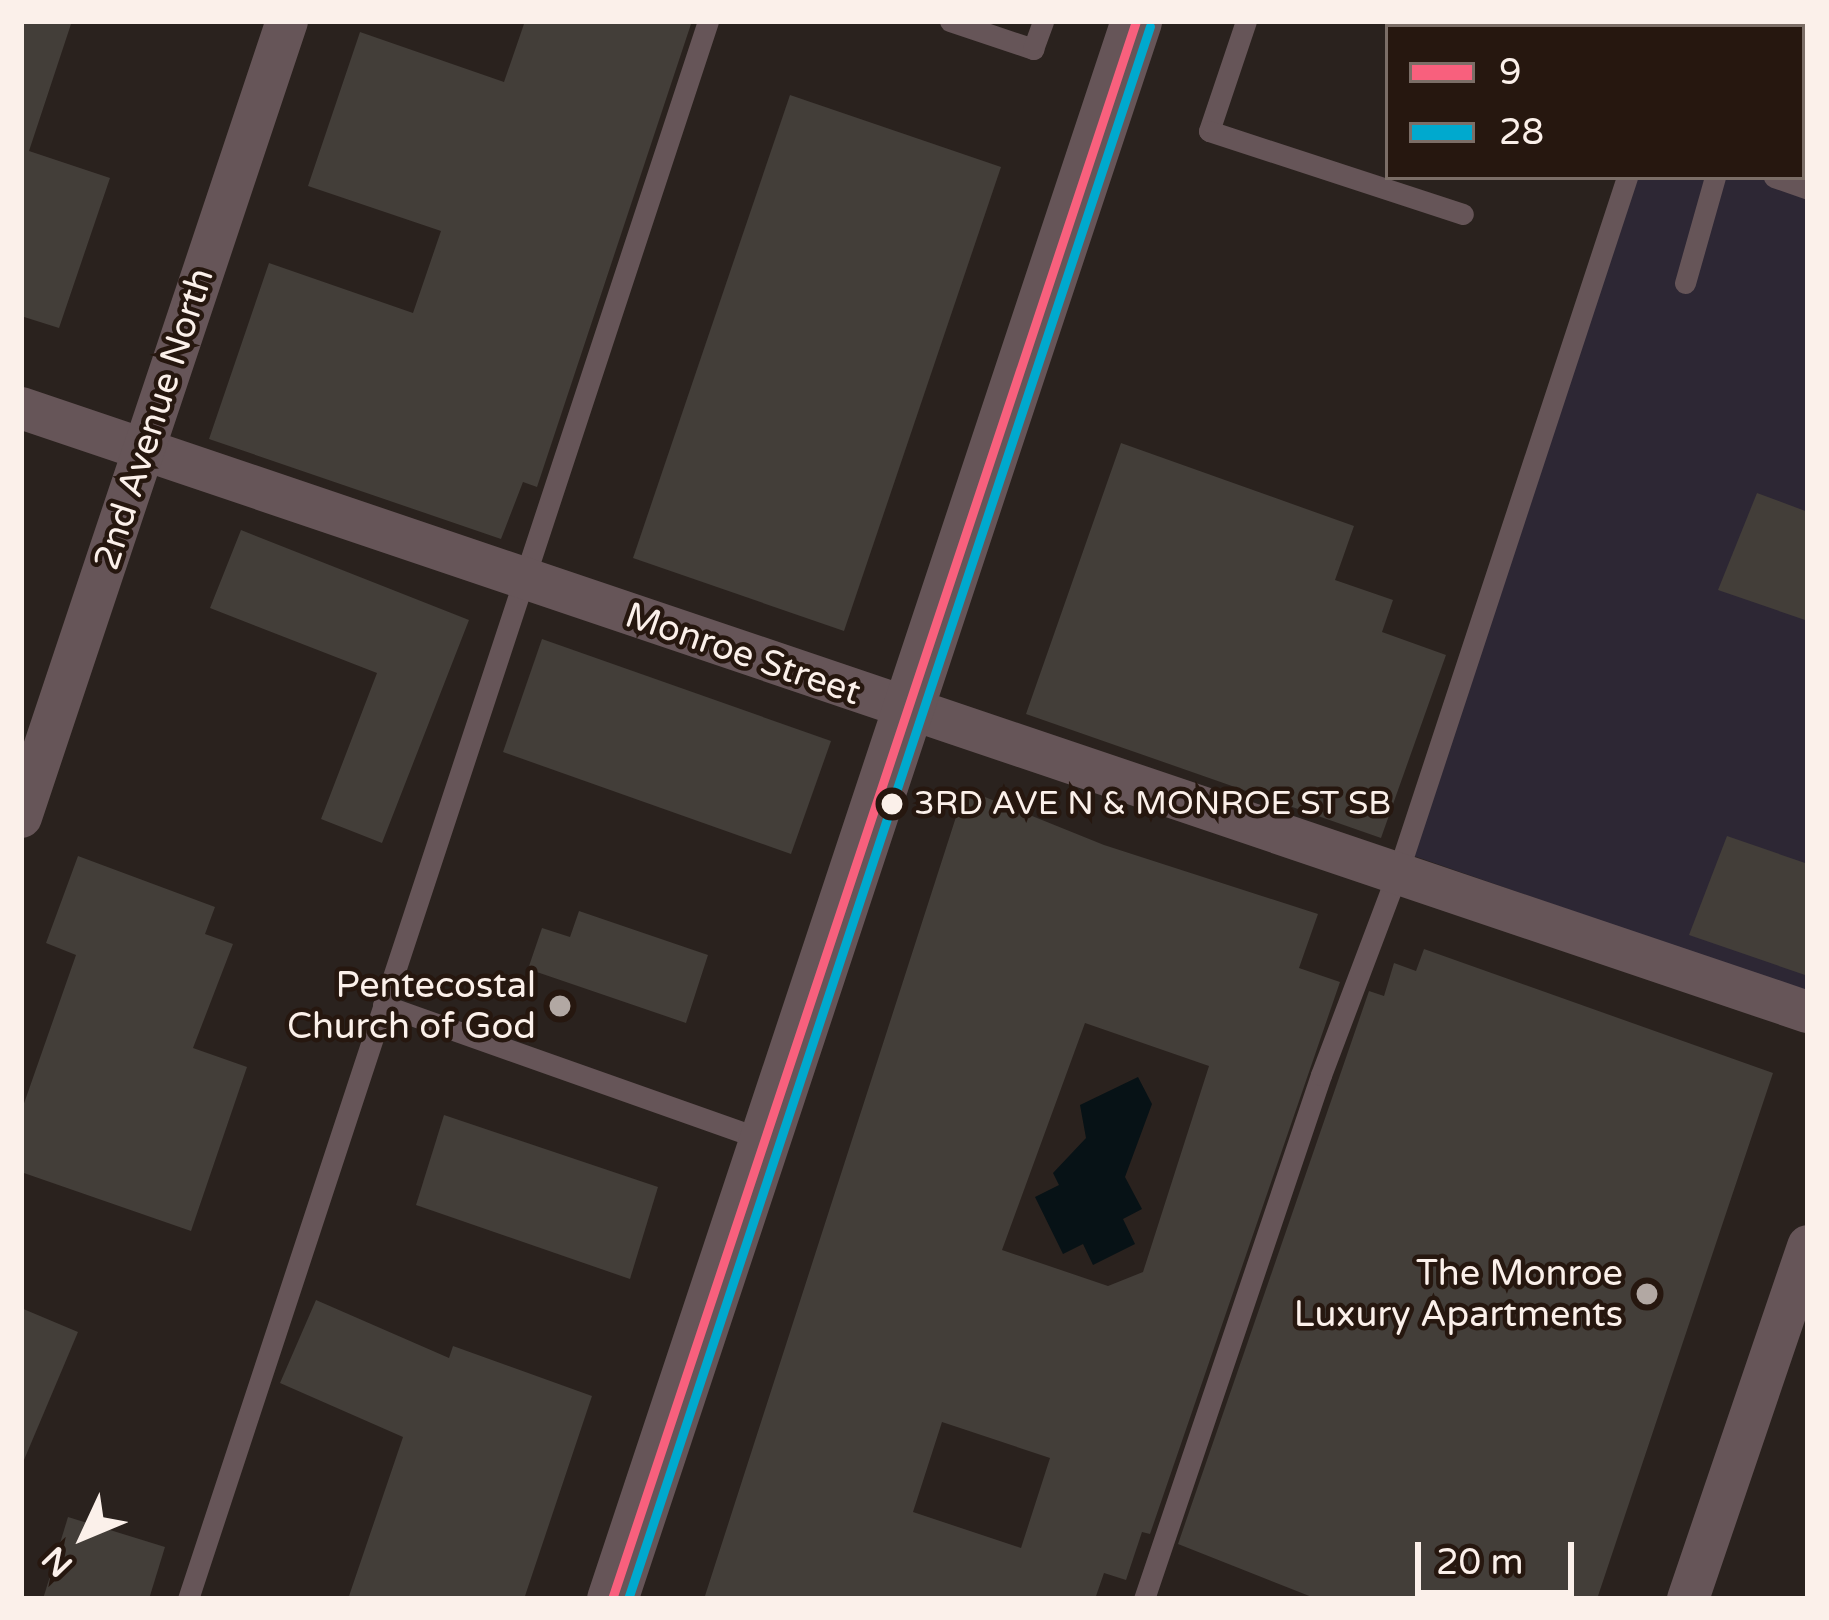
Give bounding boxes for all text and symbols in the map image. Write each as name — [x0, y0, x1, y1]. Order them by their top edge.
legend — [1385, 24, 1805, 180]
text: 9 — [1499, 51, 1522, 94]
text: 28 — [1499, 111, 1544, 154]
street label: 2nd Avenue North — [85, 263, 223, 575]
street label: Monroe Street — [620, 594, 866, 714]
place label: 3RD AVE N & MONROE ST SB — [914, 784, 1391, 824]
marker: 3RD AVE N & MONROE ST SB — [881, 793, 903, 815]
place label: Pentecostal Church of God — [287, 963, 536, 1048]
marker: Pentecostal Church of God — [547, 993, 573, 1019]
place label: The Monroe Luxury Apartments — [1294, 1251, 1623, 1336]
marker: The Monroe Luxury Apartments — [1634, 1281, 1660, 1307]
north arrow — [24, 1476, 144, 1596]
scale bar — [1421, 1518, 1580, 1592]
text: N — [35, 1538, 81, 1584]
text: 20 m — [1436, 1541, 1524, 1584]

